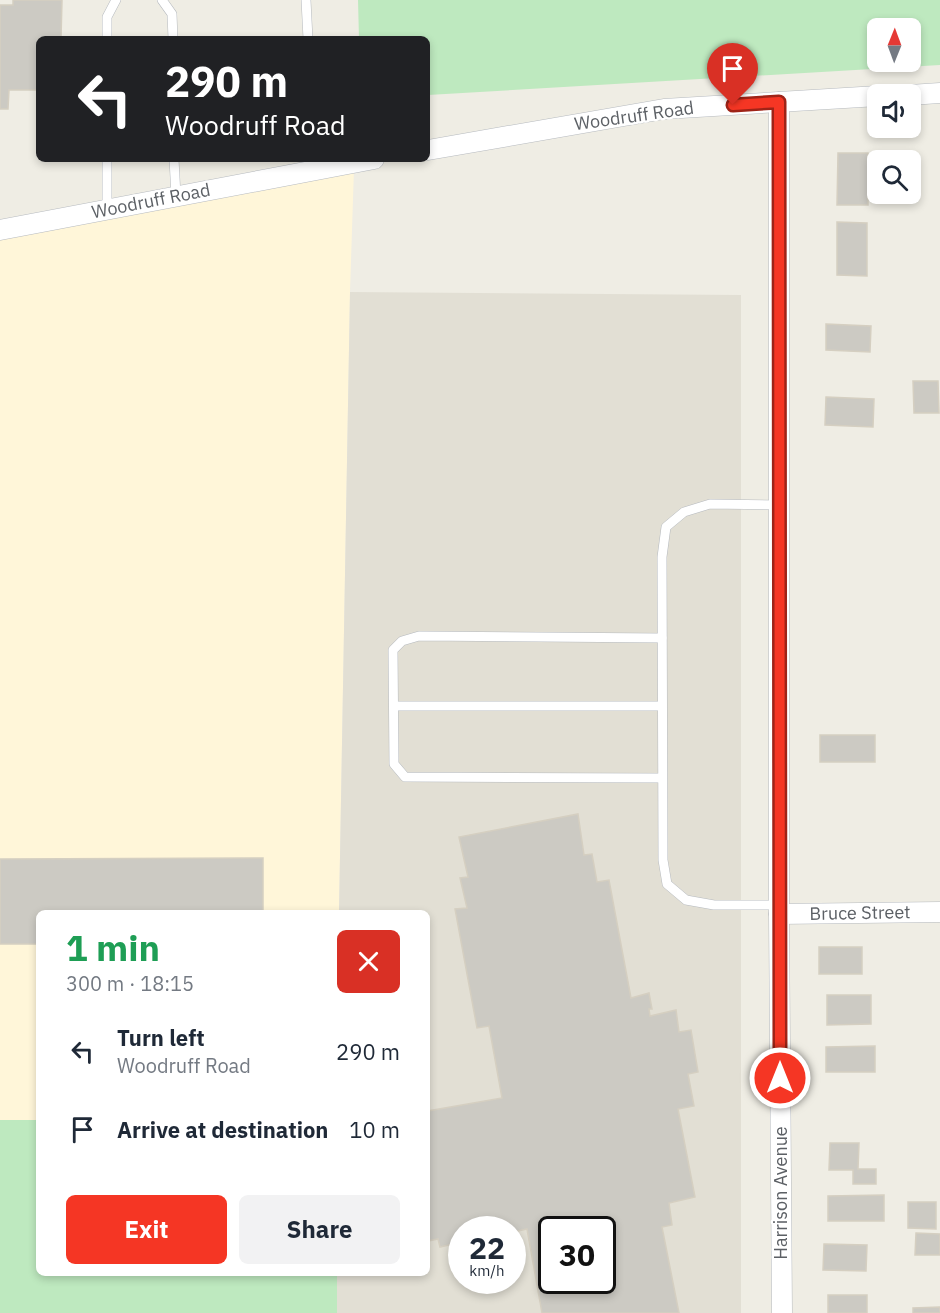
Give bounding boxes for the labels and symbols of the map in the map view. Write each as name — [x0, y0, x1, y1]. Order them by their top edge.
north arrow — [867, 18, 921, 72]
pin — [707, 43, 758, 105]
street label: Woodruff Road — [573, 96, 695, 135]
street label: Woodruff Road — [90, 178, 212, 223]
street label: Bruce Street — [809, 900, 911, 925]
position arrow — [748, 1046, 812, 1110]
street label: Harrison Avenue — [769, 1126, 792, 1260]
speed limit sign: 30 — [538, 1216, 616, 1294]

